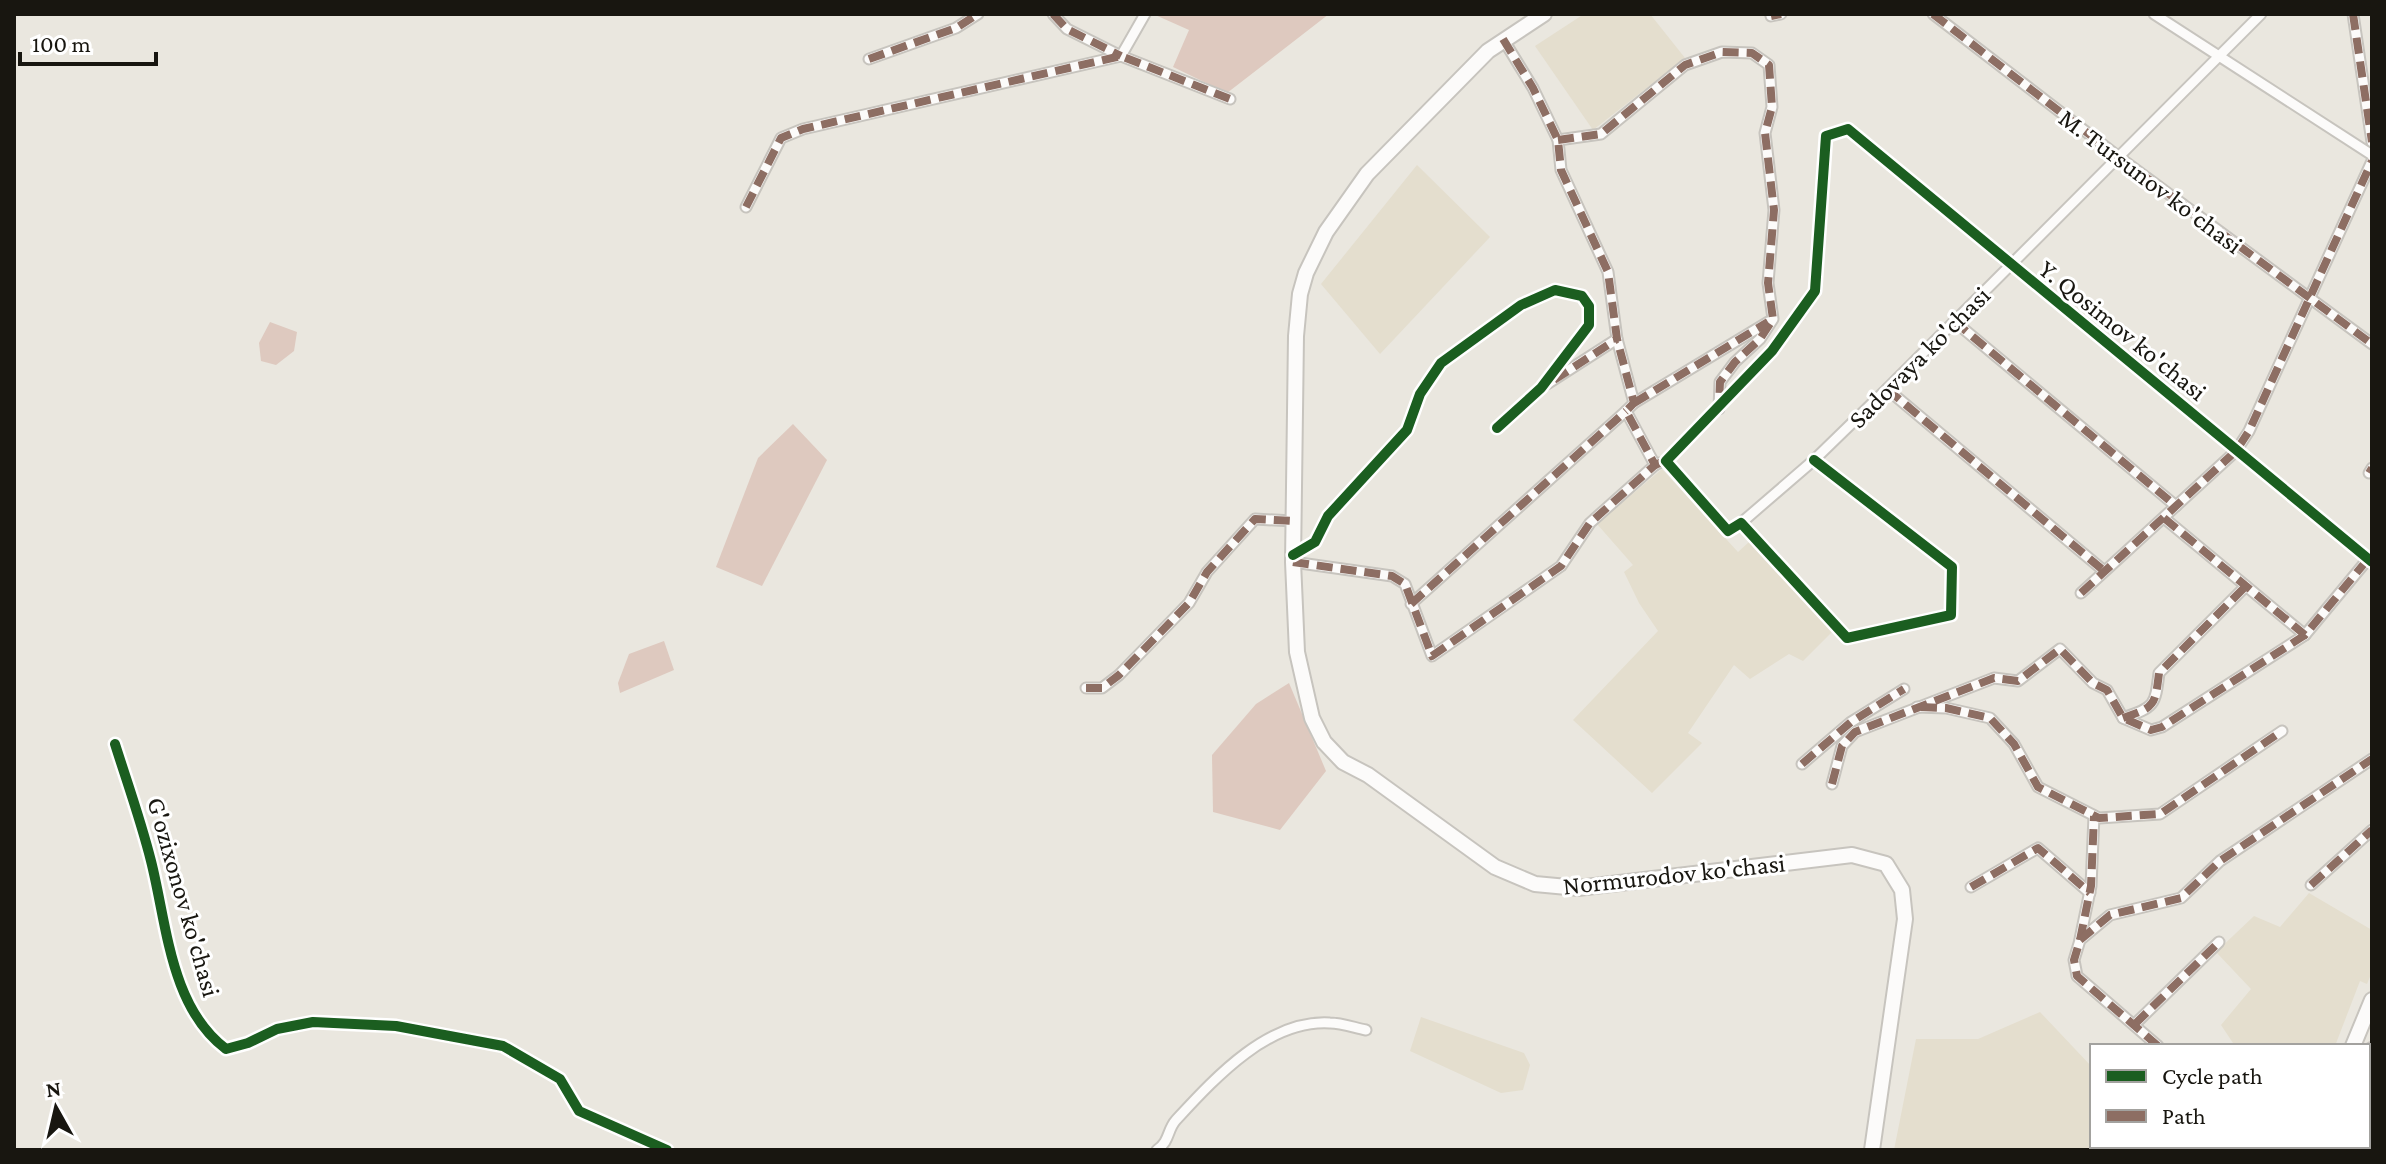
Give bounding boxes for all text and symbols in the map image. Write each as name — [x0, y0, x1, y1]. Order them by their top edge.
scale bar — [20, 16, 156, 66]
text: 100 m — [32, 30, 91, 57]
street label: M. Tursunov ko'chasi — [2053, 103, 2248, 260]
street label: Y. Qosimov ko'chasi — [2033, 254, 2212, 407]
street label: Sadovaya ko'chasi — [1843, 281, 1996, 434]
street label: G'ozixonov ko'chasi — [141, 794, 226, 1000]
street label: Normurodov ko'chasi — [1561, 848, 1787, 901]
legend — [2090, 1044, 2370, 1148]
text: Cycle path — [2162, 1062, 2263, 1089]
north arrow — [16, 1068, 96, 1148]
text: N — [44, 1075, 62, 1102]
text: Path — [2162, 1102, 2206, 1129]

